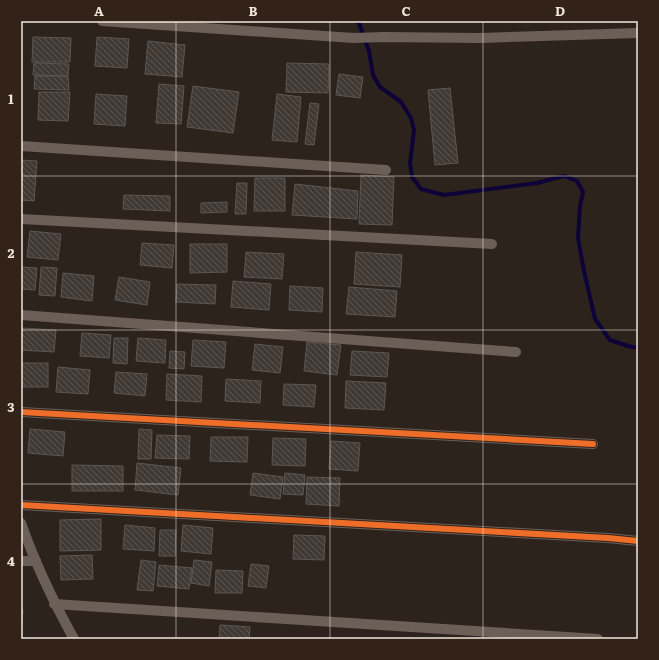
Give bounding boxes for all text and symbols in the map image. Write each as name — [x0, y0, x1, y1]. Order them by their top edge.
text: A — [94, 1, 104, 20]
text: B — [249, 1, 258, 20]
text: C — [401, 1, 411, 20]
text: D — [555, 1, 565, 20]
text: 1 — [8, 89, 14, 108]
text: 2 — [8, 243, 15, 262]
text: 3 — [7, 397, 15, 416]
text: 4 — [7, 551, 15, 570]

